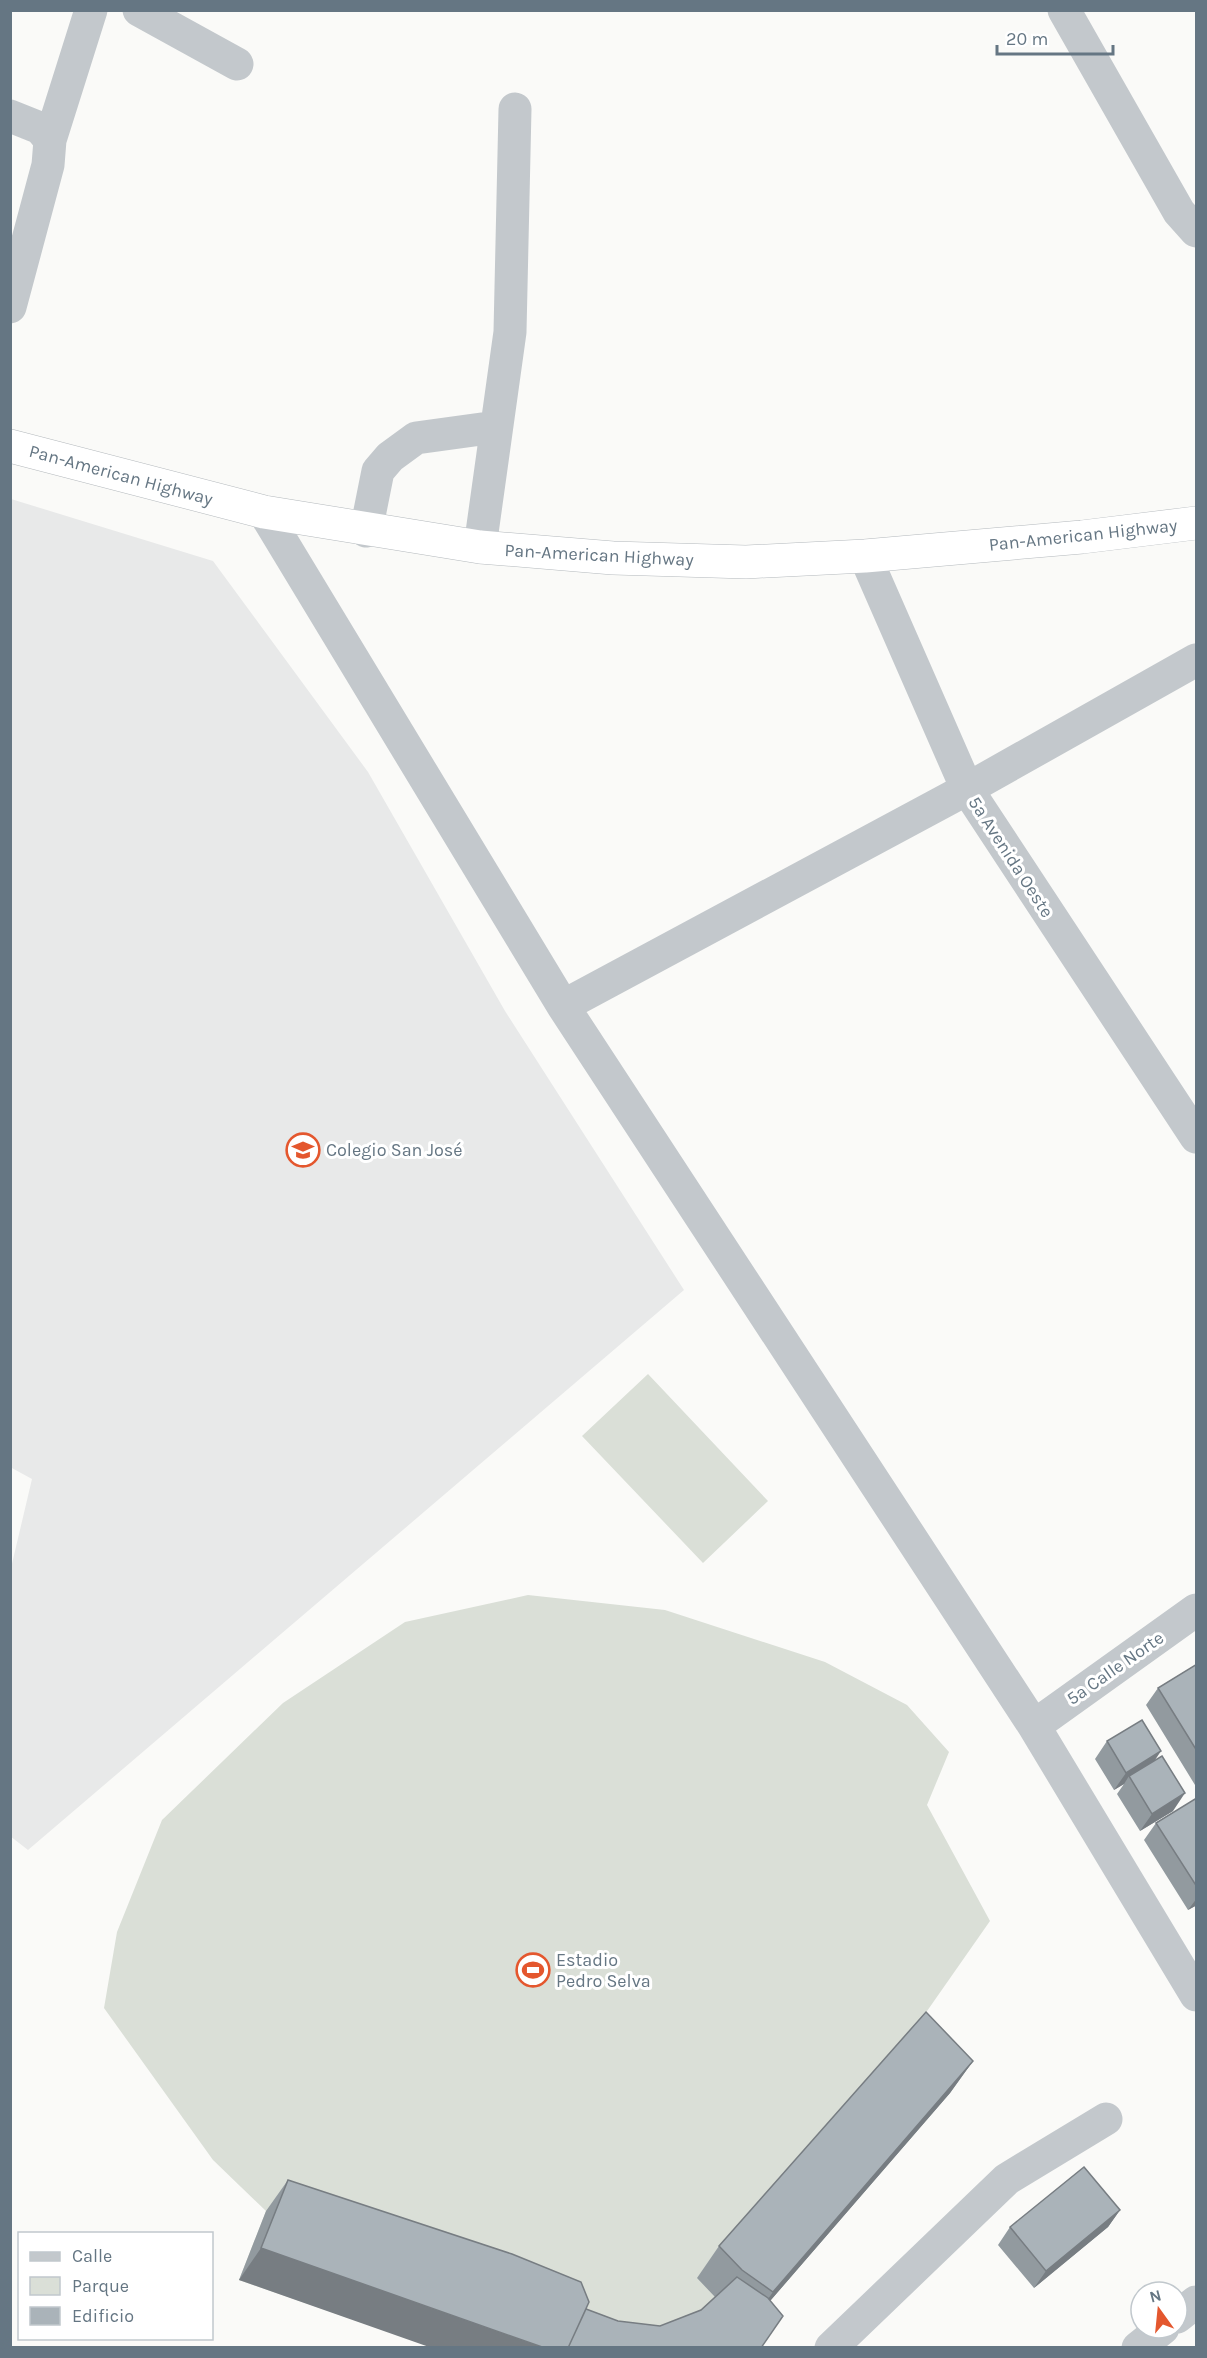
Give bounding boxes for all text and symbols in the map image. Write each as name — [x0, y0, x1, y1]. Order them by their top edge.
scale bar — [997, 18, 1112, 56]
text: 20 m — [1006, 28, 1048, 50]
street label: Pan-American Highway — [27, 440, 216, 510]
street label: Pan-American Highway — [988, 514, 1179, 556]
street label: Pan-American Highway — [504, 539, 695, 571]
street label: 5a Avenida Oeste — [964, 792, 1058, 922]
school or university icon: Colegio San José — [285, 1132, 321, 1168]
place label: Colegio San José — [326, 1139, 463, 1161]
street label: 5a Calle Norte — [1062, 1626, 1168, 1710]
place label: Estadio Pedro Selva — [556, 1949, 651, 1992]
sports icon: Estadio Pedro Selva — [515, 1952, 551, 1988]
legend — [18, 2232, 213, 2340]
text: Calle — [72, 2245, 112, 2267]
text: Parque — [72, 2275, 129, 2297]
north arrow — [1129, 2280, 1189, 2340]
text: N — [1147, 2285, 1163, 2307]
text: Edificio — [72, 2305, 134, 2327]

